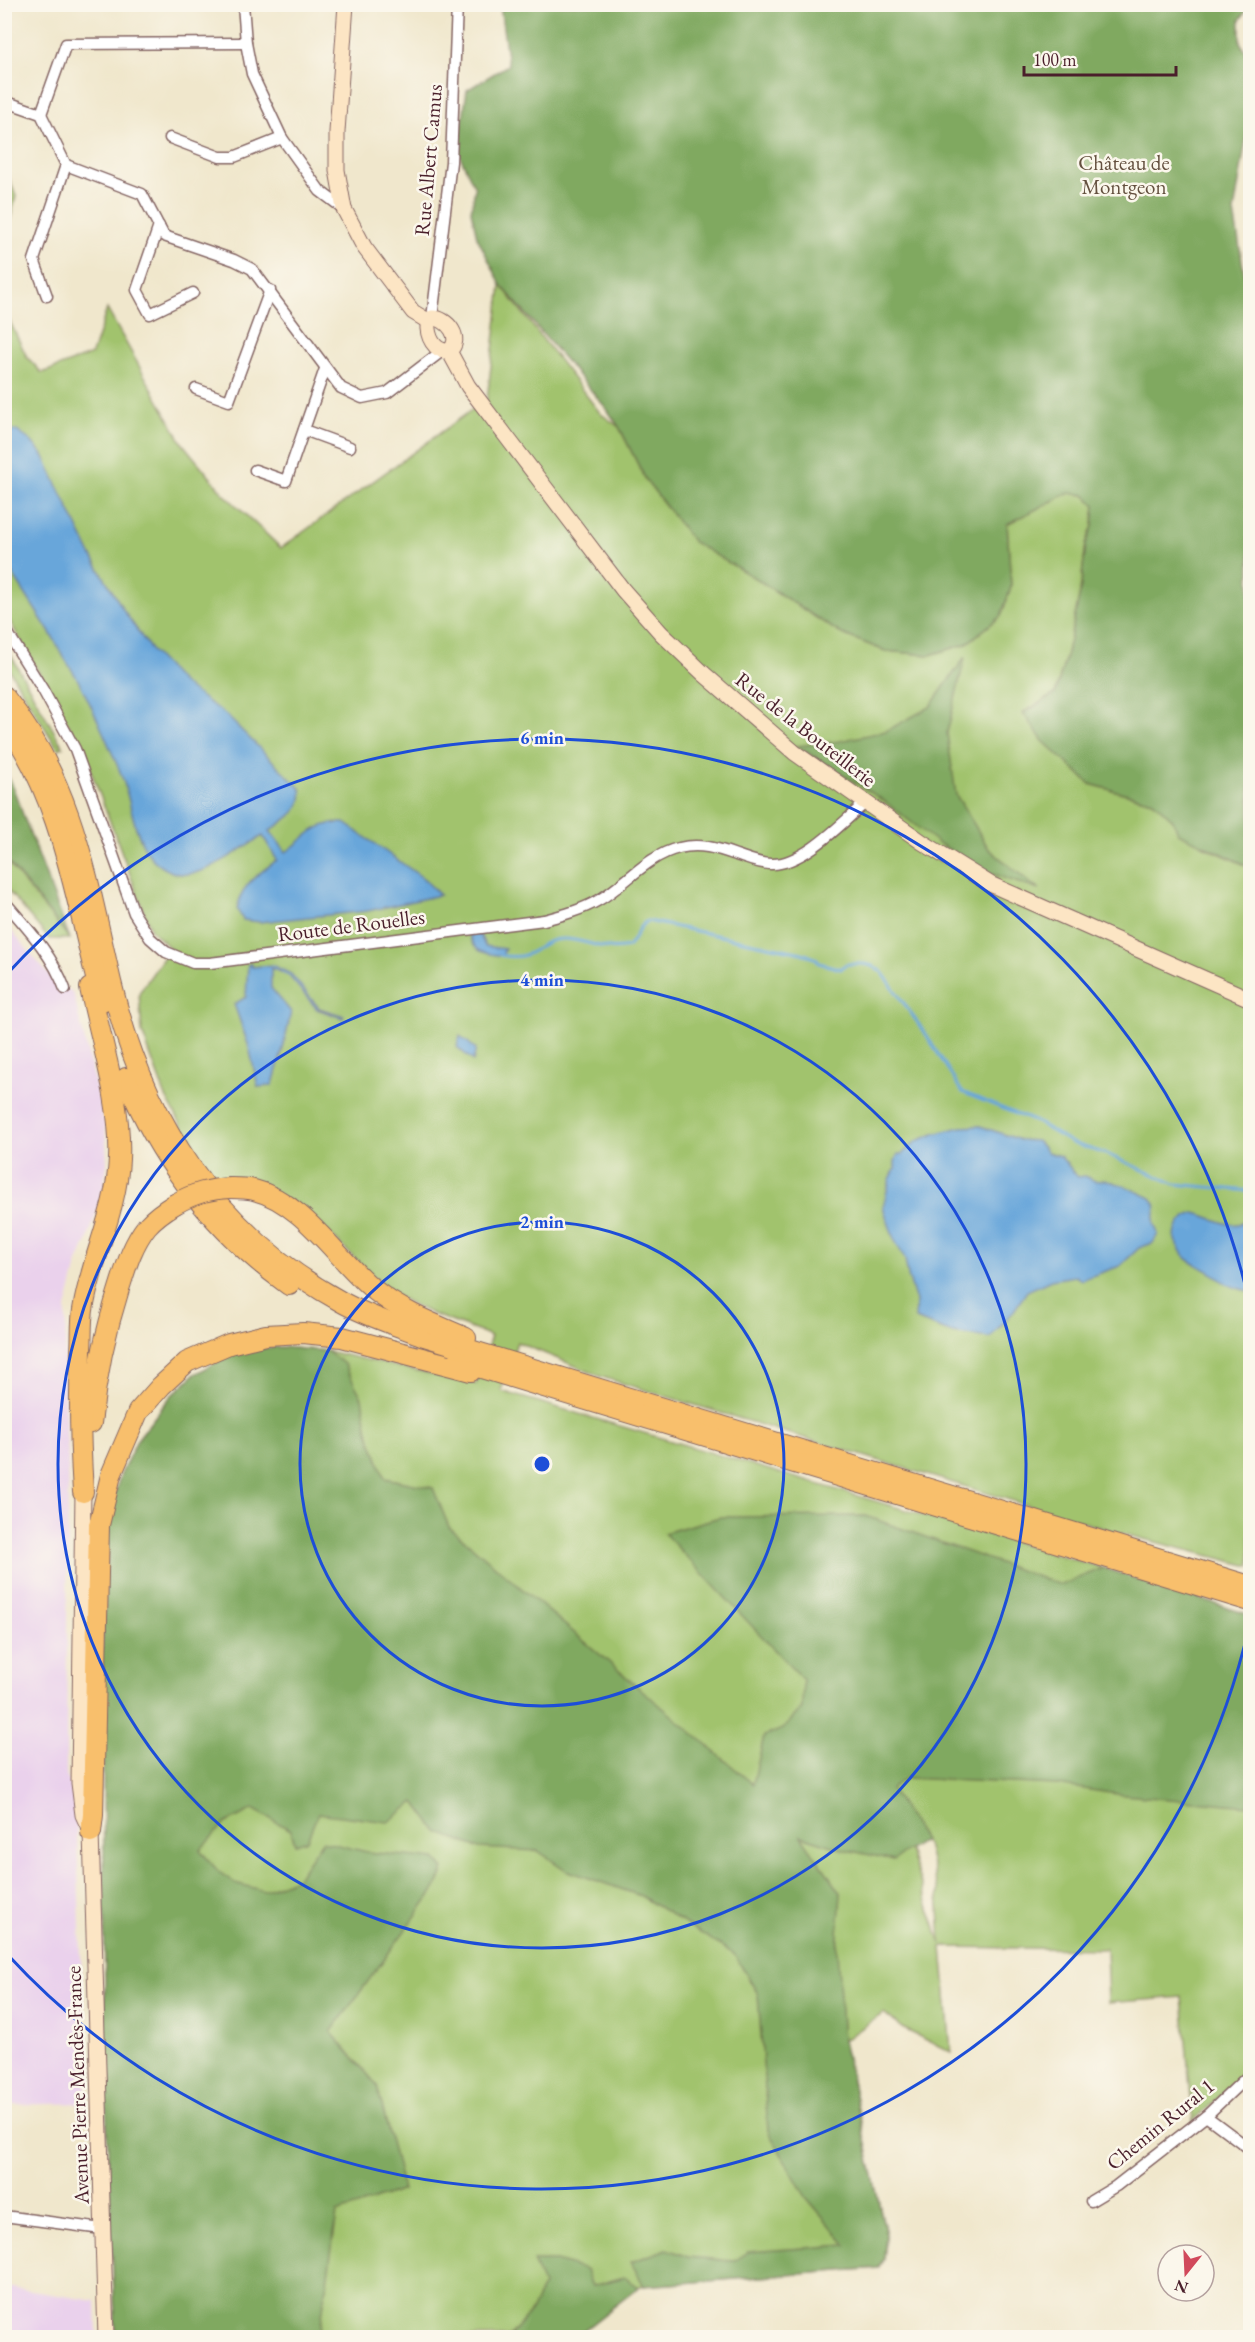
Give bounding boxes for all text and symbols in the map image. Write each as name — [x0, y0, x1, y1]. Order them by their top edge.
scale bar — [1024, 39, 1176, 77]
text: 100 m — [1033, 48, 1077, 71]
street label: Rue Albert Camus — [408, 83, 448, 237]
park label: Château de Montgeon — [1078, 149, 1170, 200]
street label: Rue de la Bouteillerie — [730, 666, 882, 792]
text: 6 min — [520, 726, 564, 749]
street label: Route de Rouelles — [276, 903, 426, 947]
text: 4 min — [520, 968, 564, 991]
text: 2 min — [520, 1210, 564, 1233]
centre of rings — [532, 1454, 552, 1474]
street label: Avenue Pierre Mendès-France — [59, 1965, 95, 2206]
street label: Chemin Rural 1 — [1100, 2072, 1220, 2176]
north arrow — [1156, 2243, 1216, 2303]
text: N — [1172, 2275, 1191, 2299]

